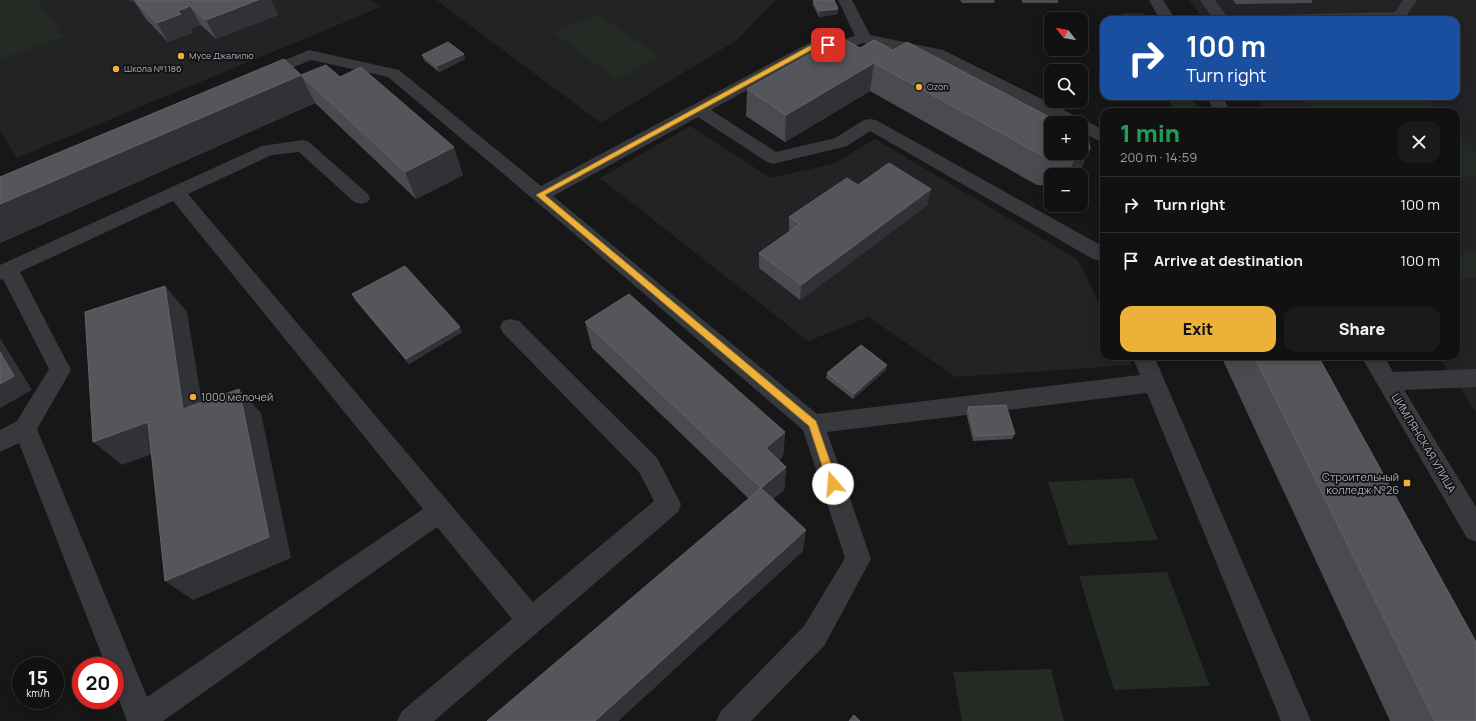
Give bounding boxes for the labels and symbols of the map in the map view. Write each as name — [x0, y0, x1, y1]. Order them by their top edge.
north arrow — [1044, 12, 1088, 56]
pin — [811, 28, 845, 62]
place label: Мусе Джалилю — [189, 49, 254, 62]
marker: Мусе Джалилю — [176, 51, 186, 61]
place label: Школа №1186 — [124, 62, 182, 75]
marker: Школа №1186 — [111, 64, 121, 74]
place label: Ozon — [927, 80, 949, 93]
marker: Ozon — [914, 82, 924, 92]
place label: 1000 мелочей — [201, 389, 273, 404]
street label: ЦИМЛЯНСКАЯ УЛИЦА — [1389, 390, 1460, 495]
marker: 1000 мелочей — [188, 392, 198, 402]
position arrow — [812, 463, 854, 505]
place label: Строительный колледж №26 — [1322, 469, 1399, 497]
marker: Строительный колледж №26 — [1402, 478, 1412, 488]
speed limit sign: 20 — [72, 657, 124, 709]

